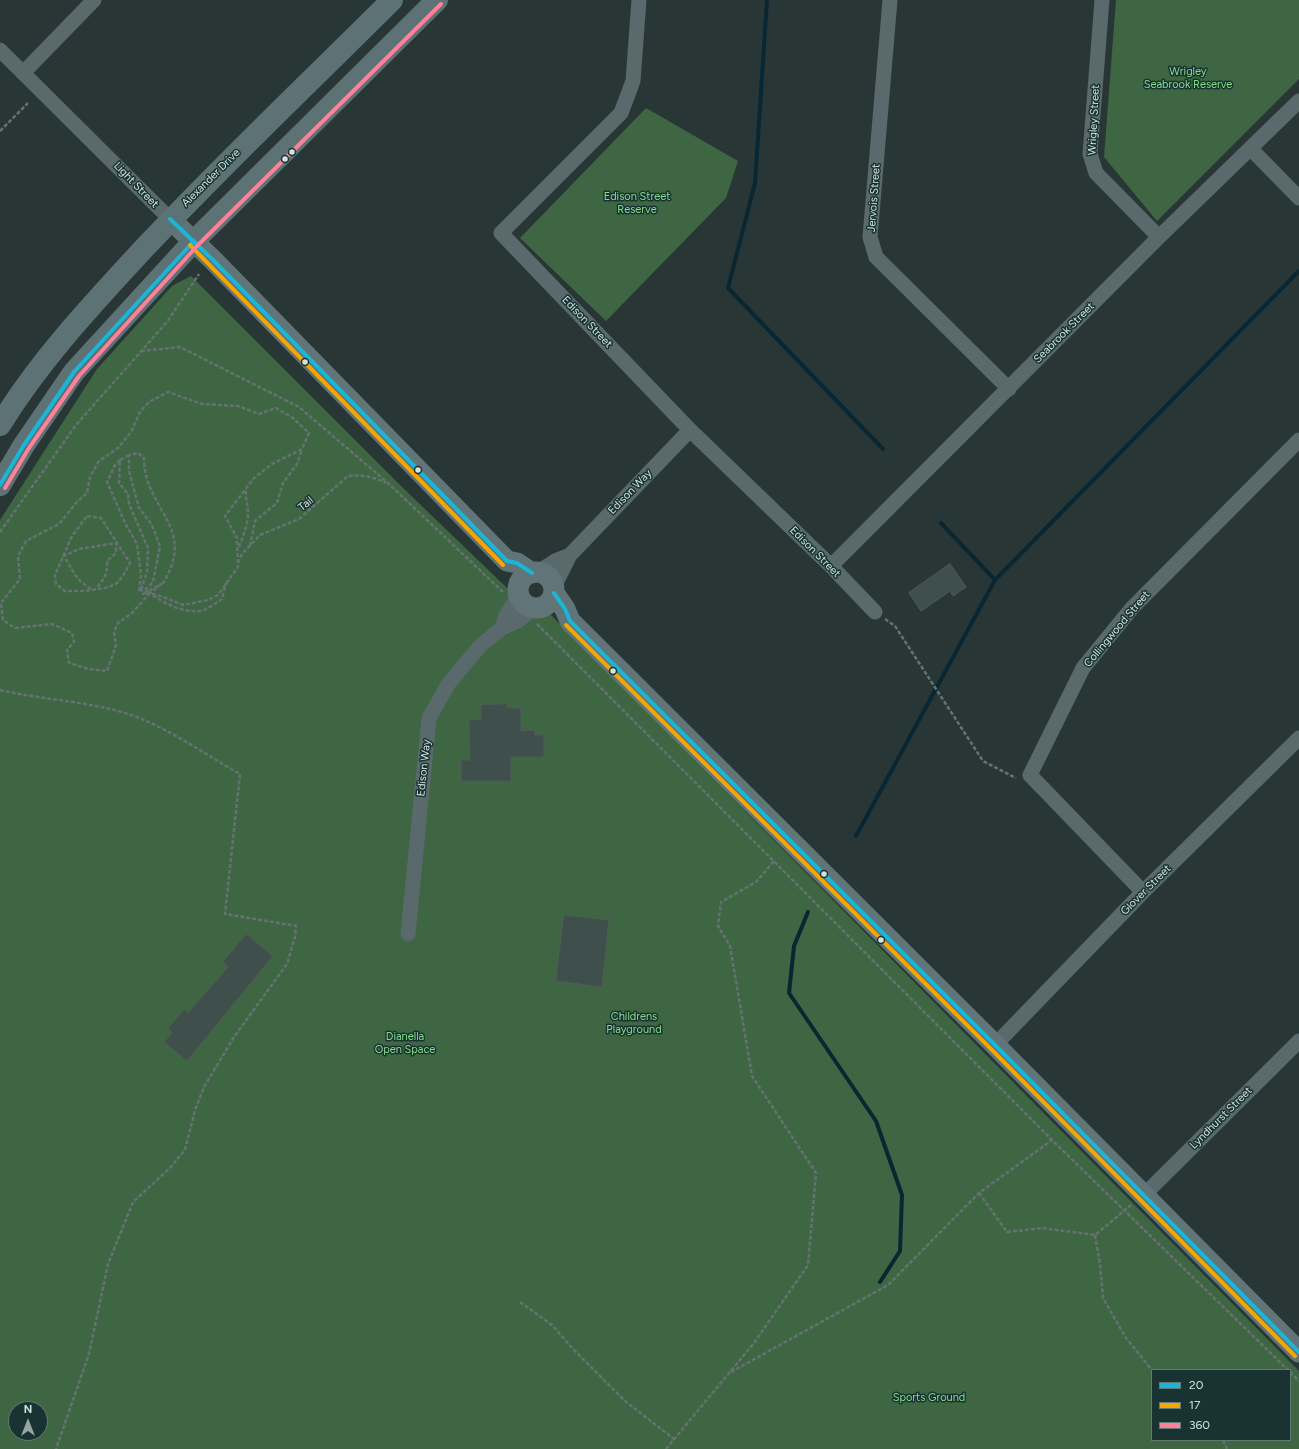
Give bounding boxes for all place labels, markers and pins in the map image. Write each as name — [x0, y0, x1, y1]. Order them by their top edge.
unlabelled marker — [287, 147, 297, 157]
unlabelled marker — [280, 154, 290, 164]
unlabelled marker — [300, 357, 310, 367]
unlabelled marker — [413, 465, 423, 475]
unlabelled marker — [608, 666, 618, 676]
unlabelled marker — [819, 869, 829, 879]
unlabelled marker — [876, 935, 886, 945]

